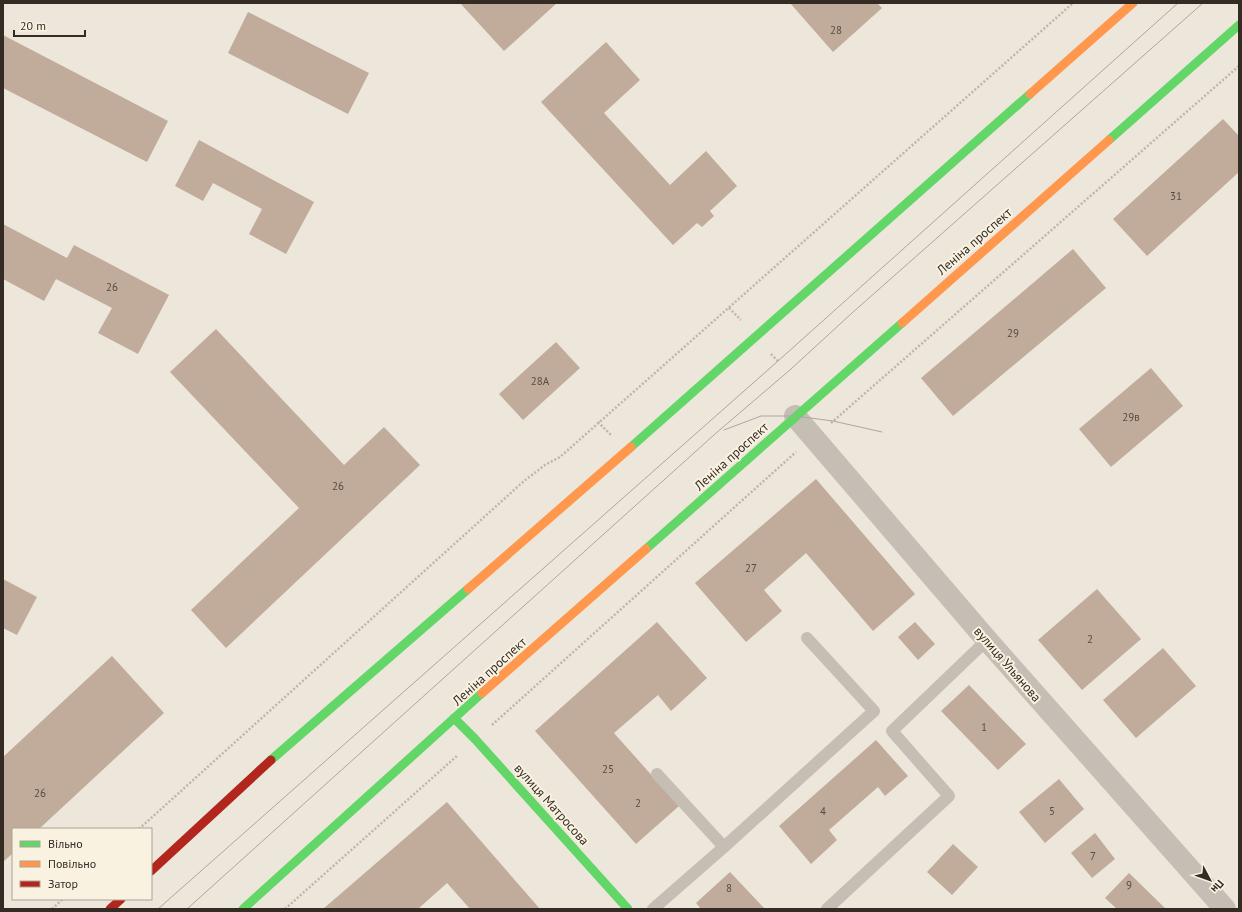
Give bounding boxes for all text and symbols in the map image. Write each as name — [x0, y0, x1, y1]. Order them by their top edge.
scale bar — [14, 12, 85, 38]
text: 20 m — [20, 18, 46, 33]
house number: 28 — [830, 23, 842, 37]
house number: 31 — [1170, 189, 1182, 203]
street label: Леніна проспект — [933, 204, 1016, 279]
house number: 26 — [106, 280, 118, 294]
house number: 29 — [1007, 326, 1019, 340]
house number: 28А — [531, 374, 550, 388]
house number: 29в — [1122, 410, 1140, 424]
street label: Леніна проспект — [690, 418, 773, 495]
house number: 26 — [332, 479, 344, 493]
house number: 27 — [745, 561, 757, 575]
street label: вулиця Ульянова — [970, 623, 1045, 705]
house number: 2 — [1087, 632, 1093, 646]
street label: Леніна проспект — [448, 633, 531, 710]
house number: 1 — [981, 720, 987, 734]
street label: вулиця Матросова — [510, 760, 593, 849]
house number: 25 — [602, 762, 614, 776]
house number: 26 — [34, 786, 46, 800]
house number: 2 — [635, 796, 641, 810]
house number: 4 — [820, 804, 826, 818]
house number: 5 — [1049, 804, 1055, 818]
legend — [12, 828, 152, 900]
text: Вільно — [48, 836, 83, 851]
house number: 7 — [1090, 849, 1096, 863]
text: Повільно — [48, 856, 96, 871]
north arrow — [1190, 860, 1230, 900]
text: Затор — [48, 876, 78, 891]
text: Пн — [1208, 877, 1227, 896]
house number: 9 — [1126, 878, 1132, 892]
house number: 8 — [726, 881, 732, 895]

